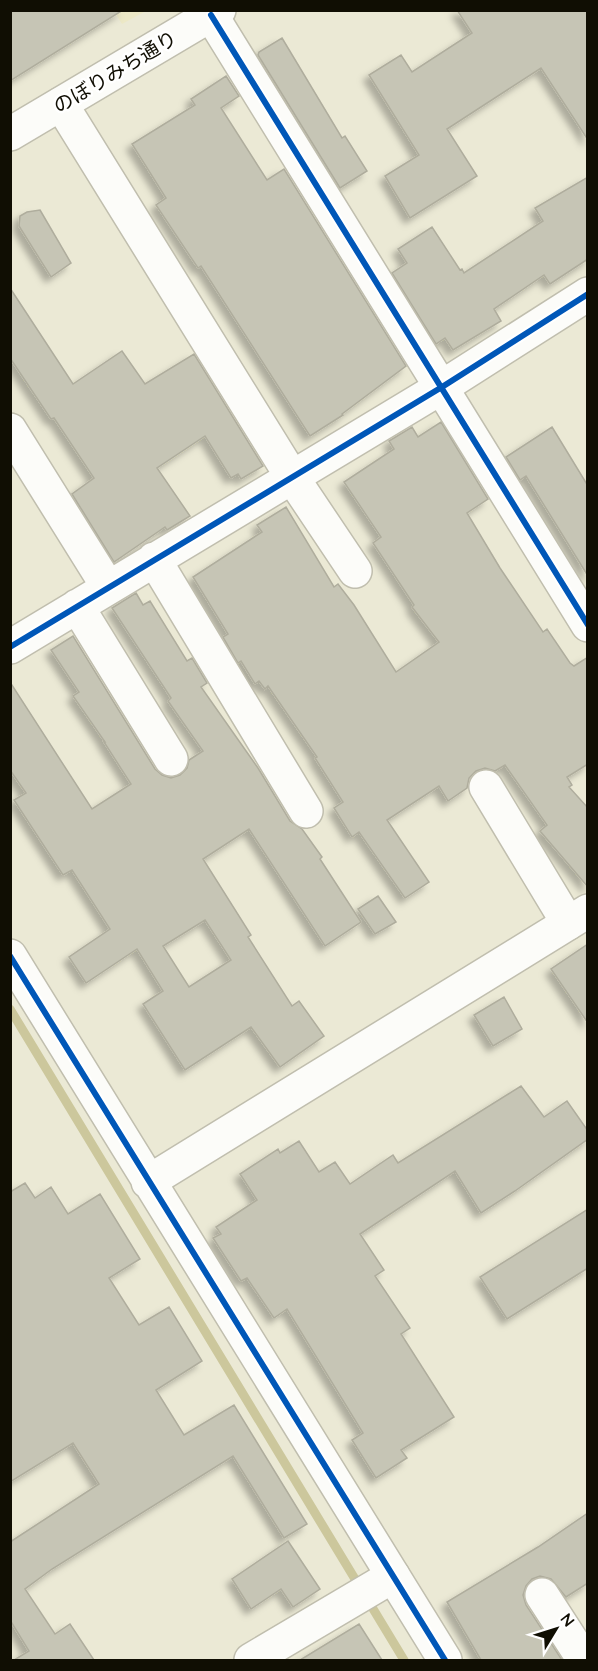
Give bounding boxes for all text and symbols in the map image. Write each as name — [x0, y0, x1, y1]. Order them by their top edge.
street label: のぼりみち通り — [48, 25, 181, 118]
north arrow — [526, 1599, 586, 1659]
text: N — [556, 1609, 579, 1631]

